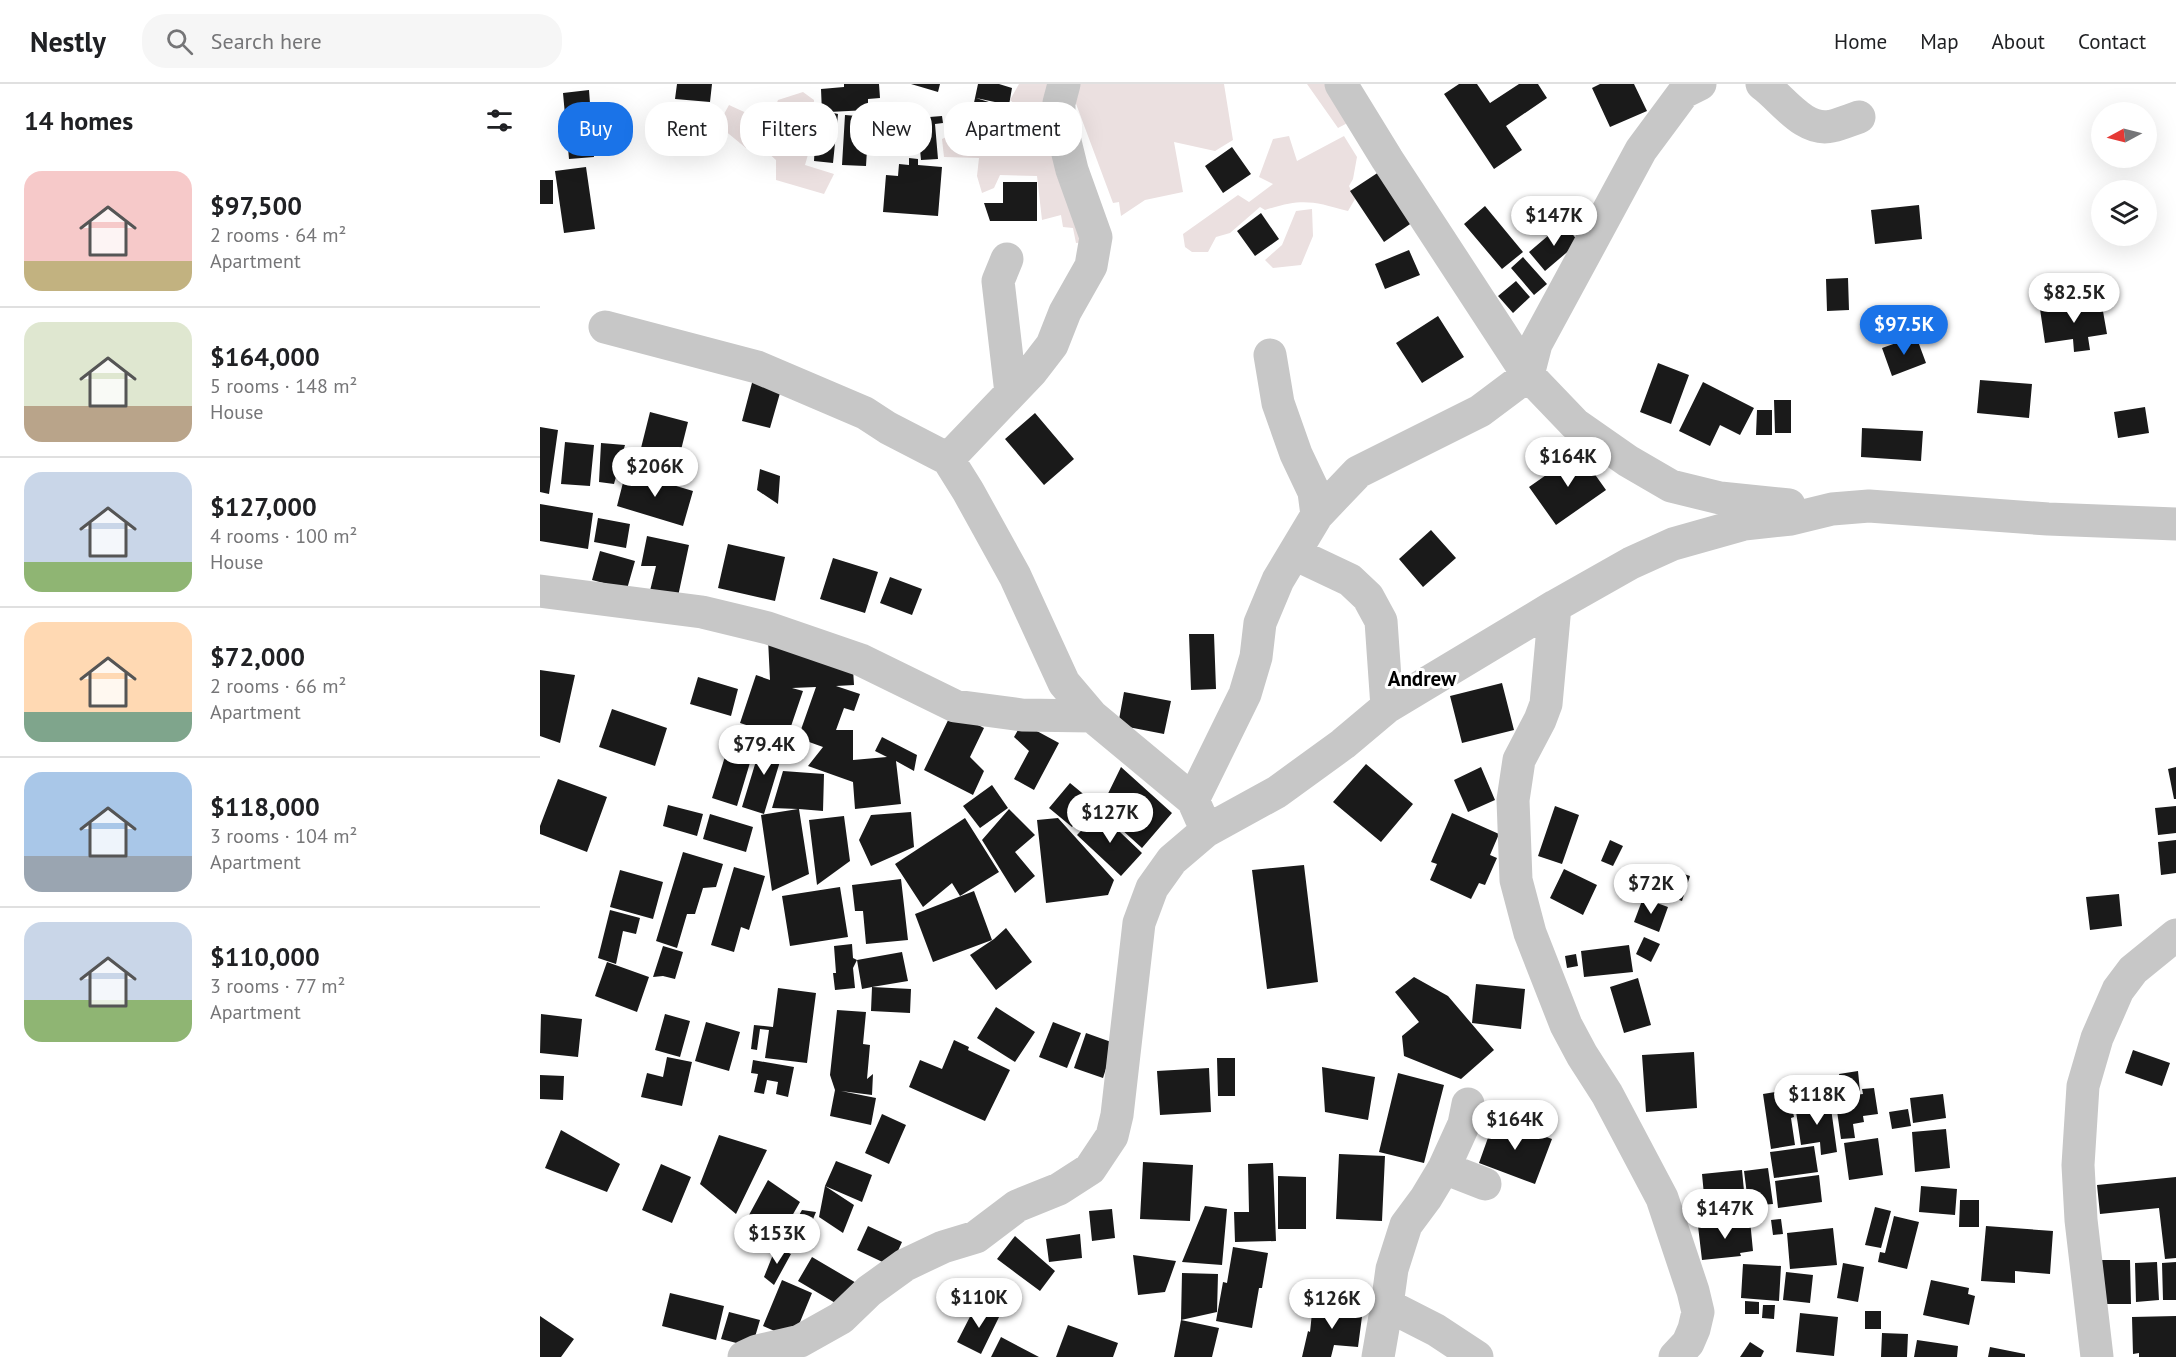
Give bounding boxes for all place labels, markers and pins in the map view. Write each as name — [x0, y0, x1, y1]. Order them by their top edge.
pin: $147K — [1512, 196, 1596, 247]
pin: $82.5K — [2025, 273, 2123, 324]
pin: $97.5K — [1855, 305, 1953, 356]
pin: $164K — [1526, 437, 1610, 488]
pin: $206K — [613, 447, 697, 498]
pin: $79.4K — [715, 725, 813, 776]
pin: $127K — [1068, 793, 1152, 844]
pin: $72K — [1615, 864, 1687, 915]
pin: $118K — [1775, 1075, 1859, 1126]
pin: $164K — [1473, 1100, 1557, 1151]
pin: $147K — [1683, 1189, 1767, 1240]
pin: $153K — [735, 1214, 819, 1265]
pin: $110K — [937, 1278, 1021, 1329]
pin: $126K — [1290, 1279, 1374, 1330]

